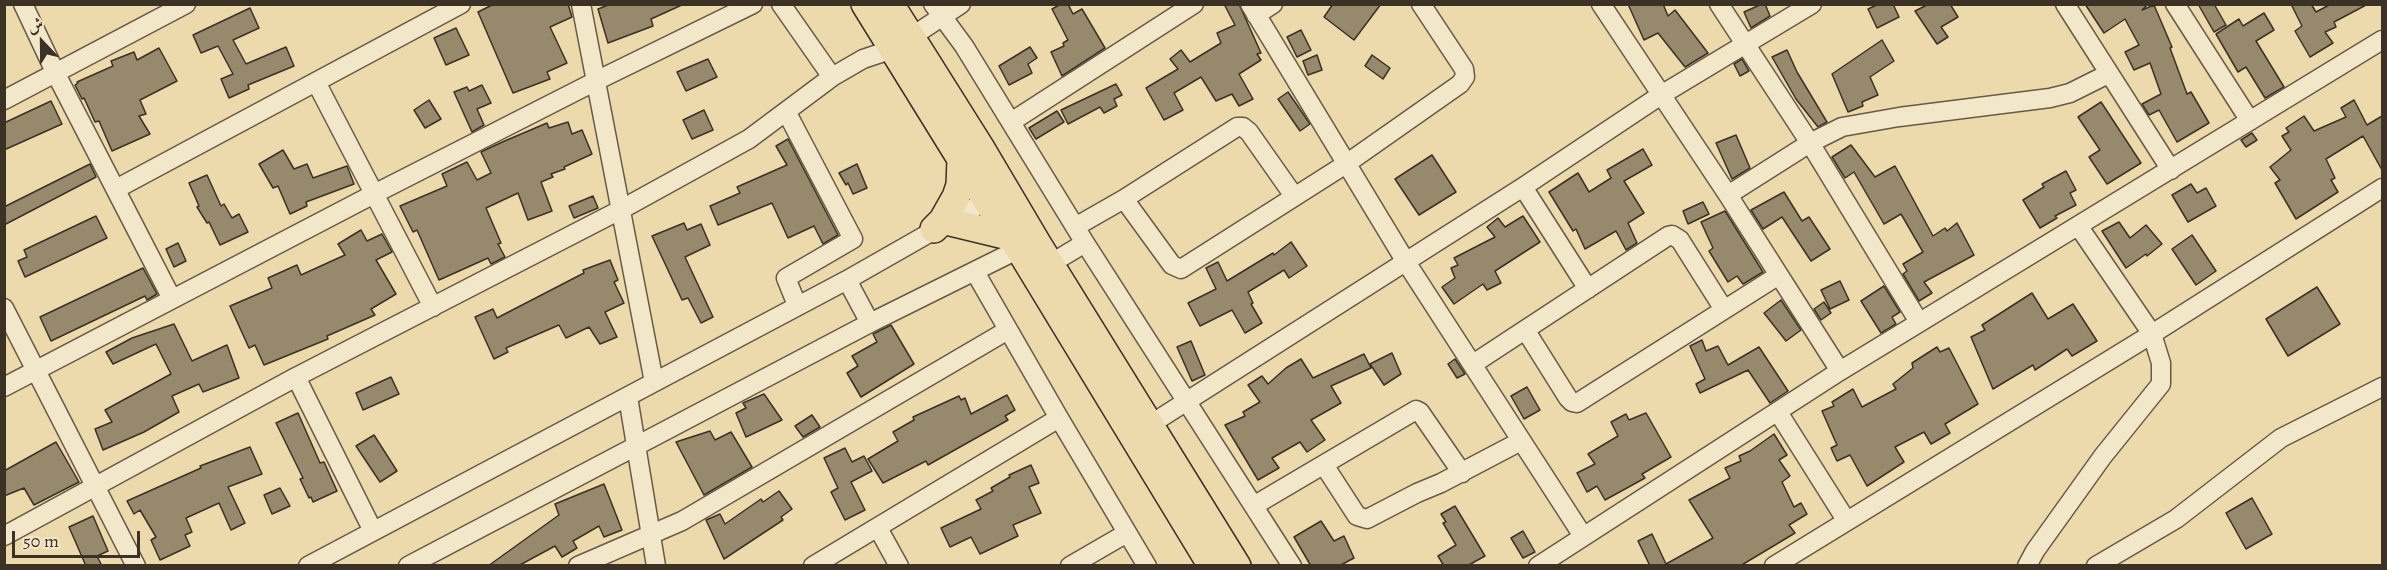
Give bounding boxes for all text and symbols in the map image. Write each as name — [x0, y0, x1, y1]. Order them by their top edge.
north arrow — [12, 12, 72, 72]
text: ش — [24, 12, 47, 38]
scale bar — [15, 519, 142, 557]
text: 50 m — [23, 529, 59, 553]

